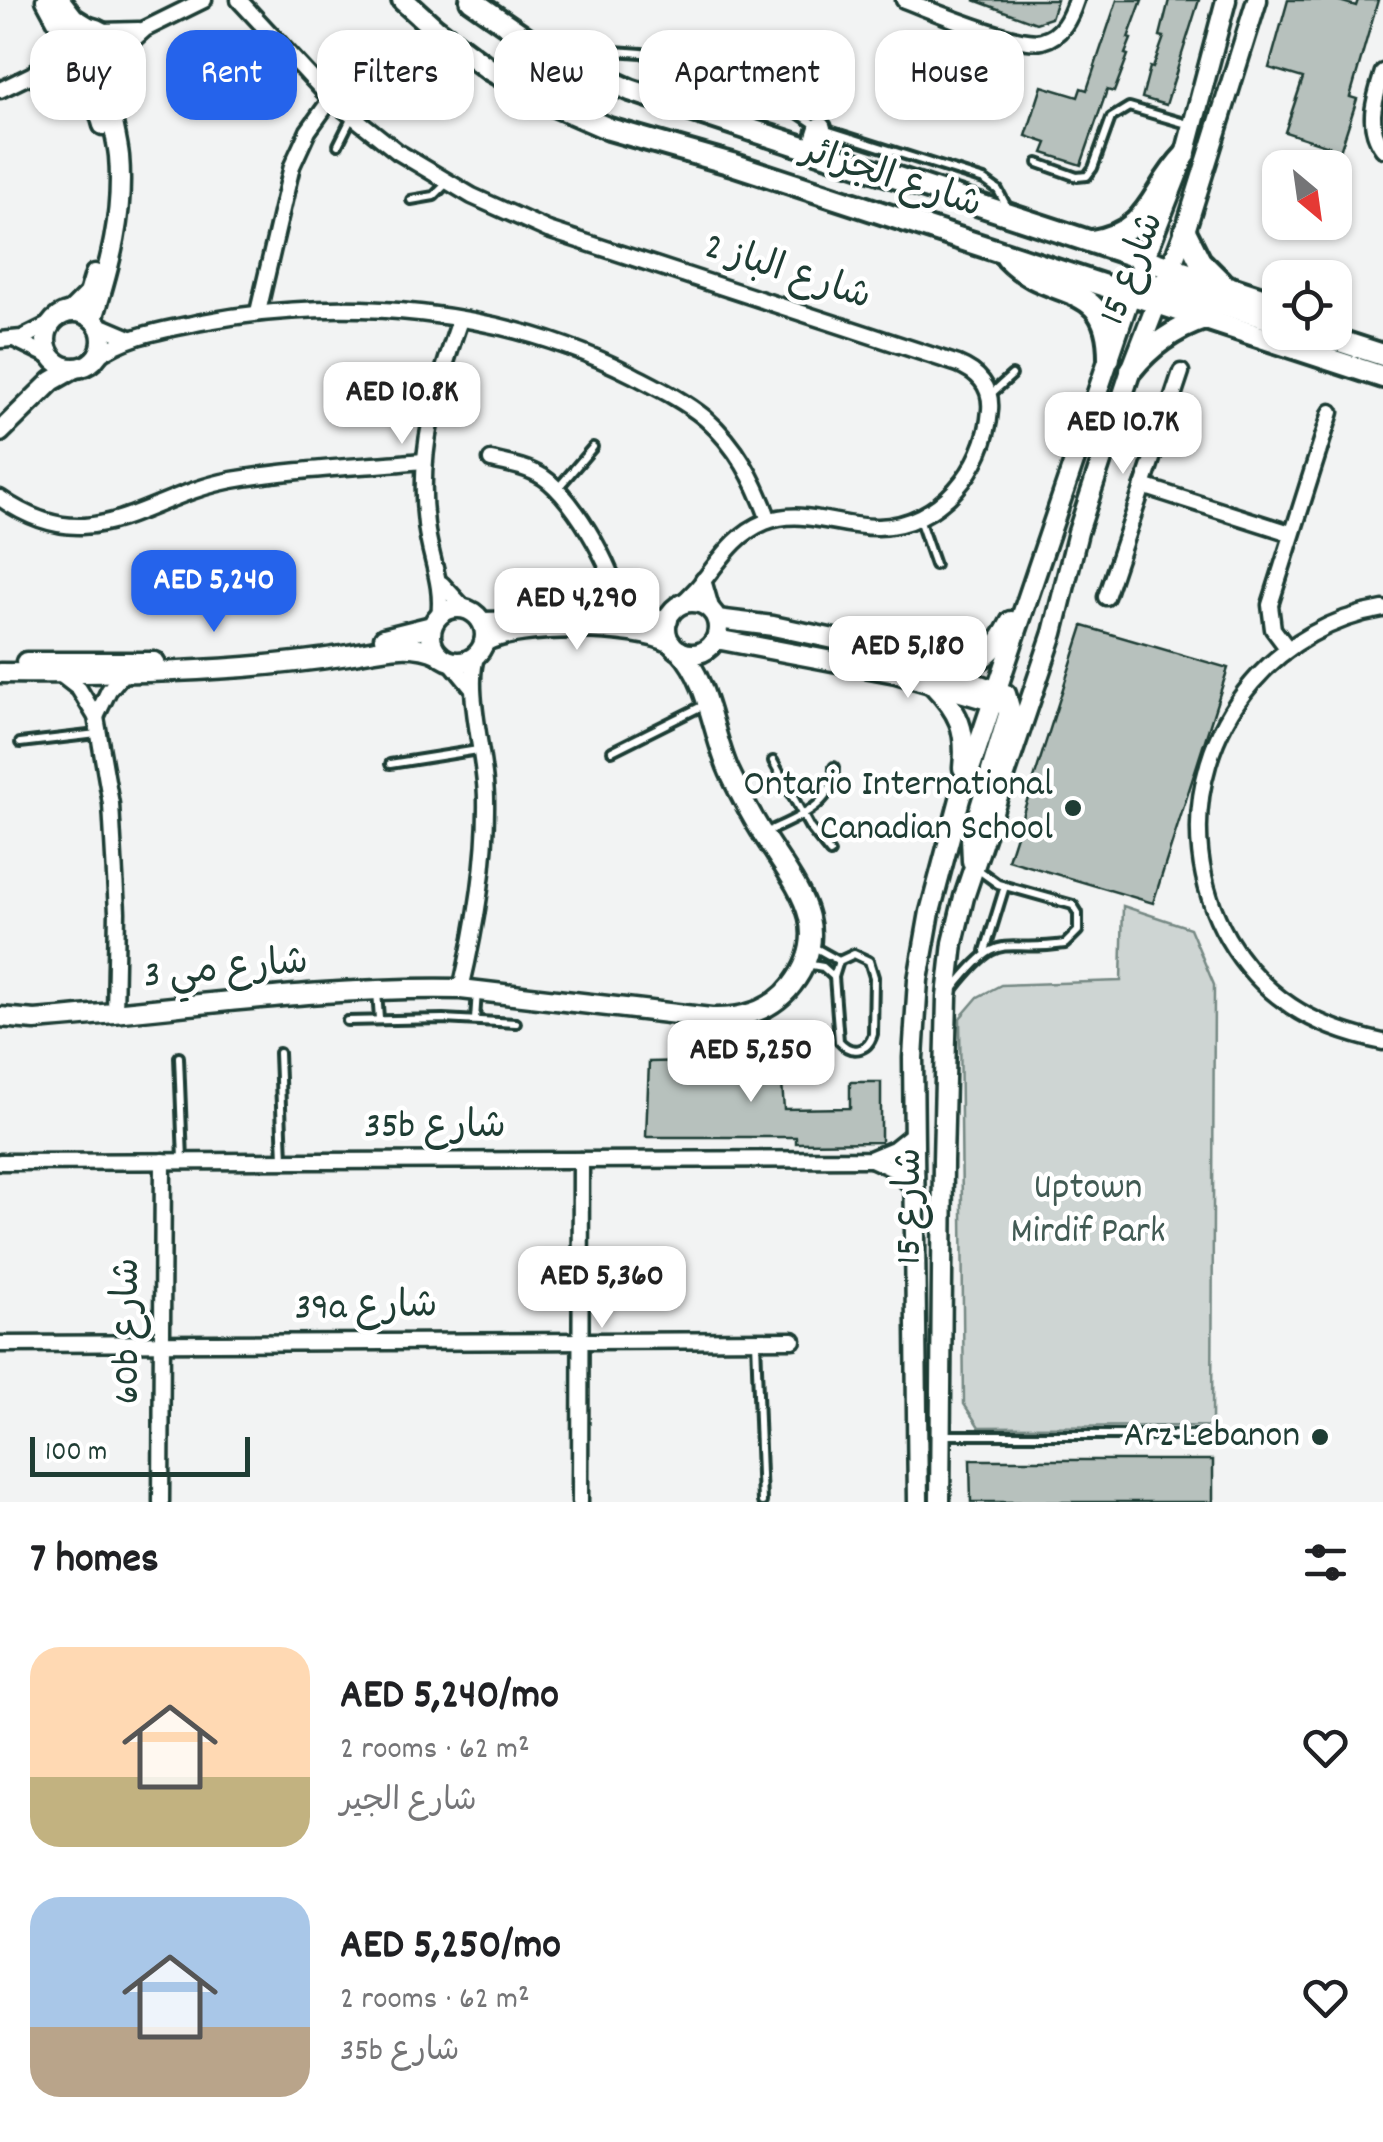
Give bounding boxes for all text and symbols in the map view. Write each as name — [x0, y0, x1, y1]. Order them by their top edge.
chip: Buy — [30, 30, 146, 120]
chip: Rent — [166, 30, 297, 120]
chip: Filters — [317, 30, 474, 120]
chip: New — [494, 30, 619, 120]
chip: Apartment — [639, 30, 855, 120]
chip: House — [875, 30, 1024, 120]
street label: شارع الجزائر — [791, 124, 988, 235]
north arrow — [1262, 150, 1352, 240]
map controls — [1262, 150, 1352, 350]
street label: شارع 15 — [1087, 205, 1181, 333]
street label: شارع الباز 2 — [697, 221, 877, 327]
button: locate — [1262, 260, 1352, 350]
pin: AED 10.8K — [288, 362, 516, 447]
text: AED 10.8K — [345, 371, 459, 417]
pin: AED 10.7K — [1009, 392, 1237, 477]
text: AED 10.7K — [1067, 401, 1179, 447]
pin: AED 5,240 — [100, 550, 328, 635]
text: AED 5,240 — [153, 559, 275, 605]
pin: AED 4,290 — [463, 568, 691, 653]
text: AED 4,290 — [516, 577, 638, 623]
pin: AED 5,180 — [794, 616, 1022, 701]
text: AED 5,180 — [851, 625, 965, 671]
place label: Ontario International Canadian School — [743, 759, 1053, 858]
marker: Ontario International Canadian School — [1062, 797, 1084, 819]
street label: شارع مي 3 — [141, 936, 311, 1006]
pin: AED 5,250 — [637, 1020, 865, 1105]
text: AED 5,250 — [690, 1029, 812, 1075]
street label: 35b شارع — [364, 1101, 506, 1156]
street label: شارع 15 — [884, 1148, 939, 1264]
park label: Uptown Mirdif Park — [1011, 1162, 1165, 1261]
pin: AED 5,360 — [488, 1246, 716, 1331]
text: AED 5,360 — [540, 1255, 664, 1301]
street label: 60b شارع — [102, 1258, 157, 1404]
street label: 39a شارع — [294, 1280, 438, 1338]
place label: Arz Lebanon — [1123, 1410, 1300, 1465]
marker: Arz Lebanon — [1309, 1426, 1331, 1448]
scale bar — [30, 1432, 250, 1476]
text: 100 m — [45, 1434, 107, 1474]
text: 7 homes — [30, 1532, 159, 1592]
icon: filters — [1298, 1535, 1353, 1590]
text: AED 5,240/mo — [340, 1668, 559, 1728]
icon: home — [110, 1687, 230, 1807]
icon: heart — [1298, 1720, 1353, 1775]
text: 2 rooms · 62 m² — [340, 1728, 530, 1774]
text: شارع الجير — [340, 1780, 477, 1826]
text: AED 5,250/mo — [340, 1918, 561, 1978]
icon: home — [110, 1937, 230, 2057]
icon: heart — [1298, 1970, 1353, 2025]
text: 2 rooms · 62 m² — [340, 1978, 530, 2024]
text: 35b شارع — [340, 2030, 459, 2076]

